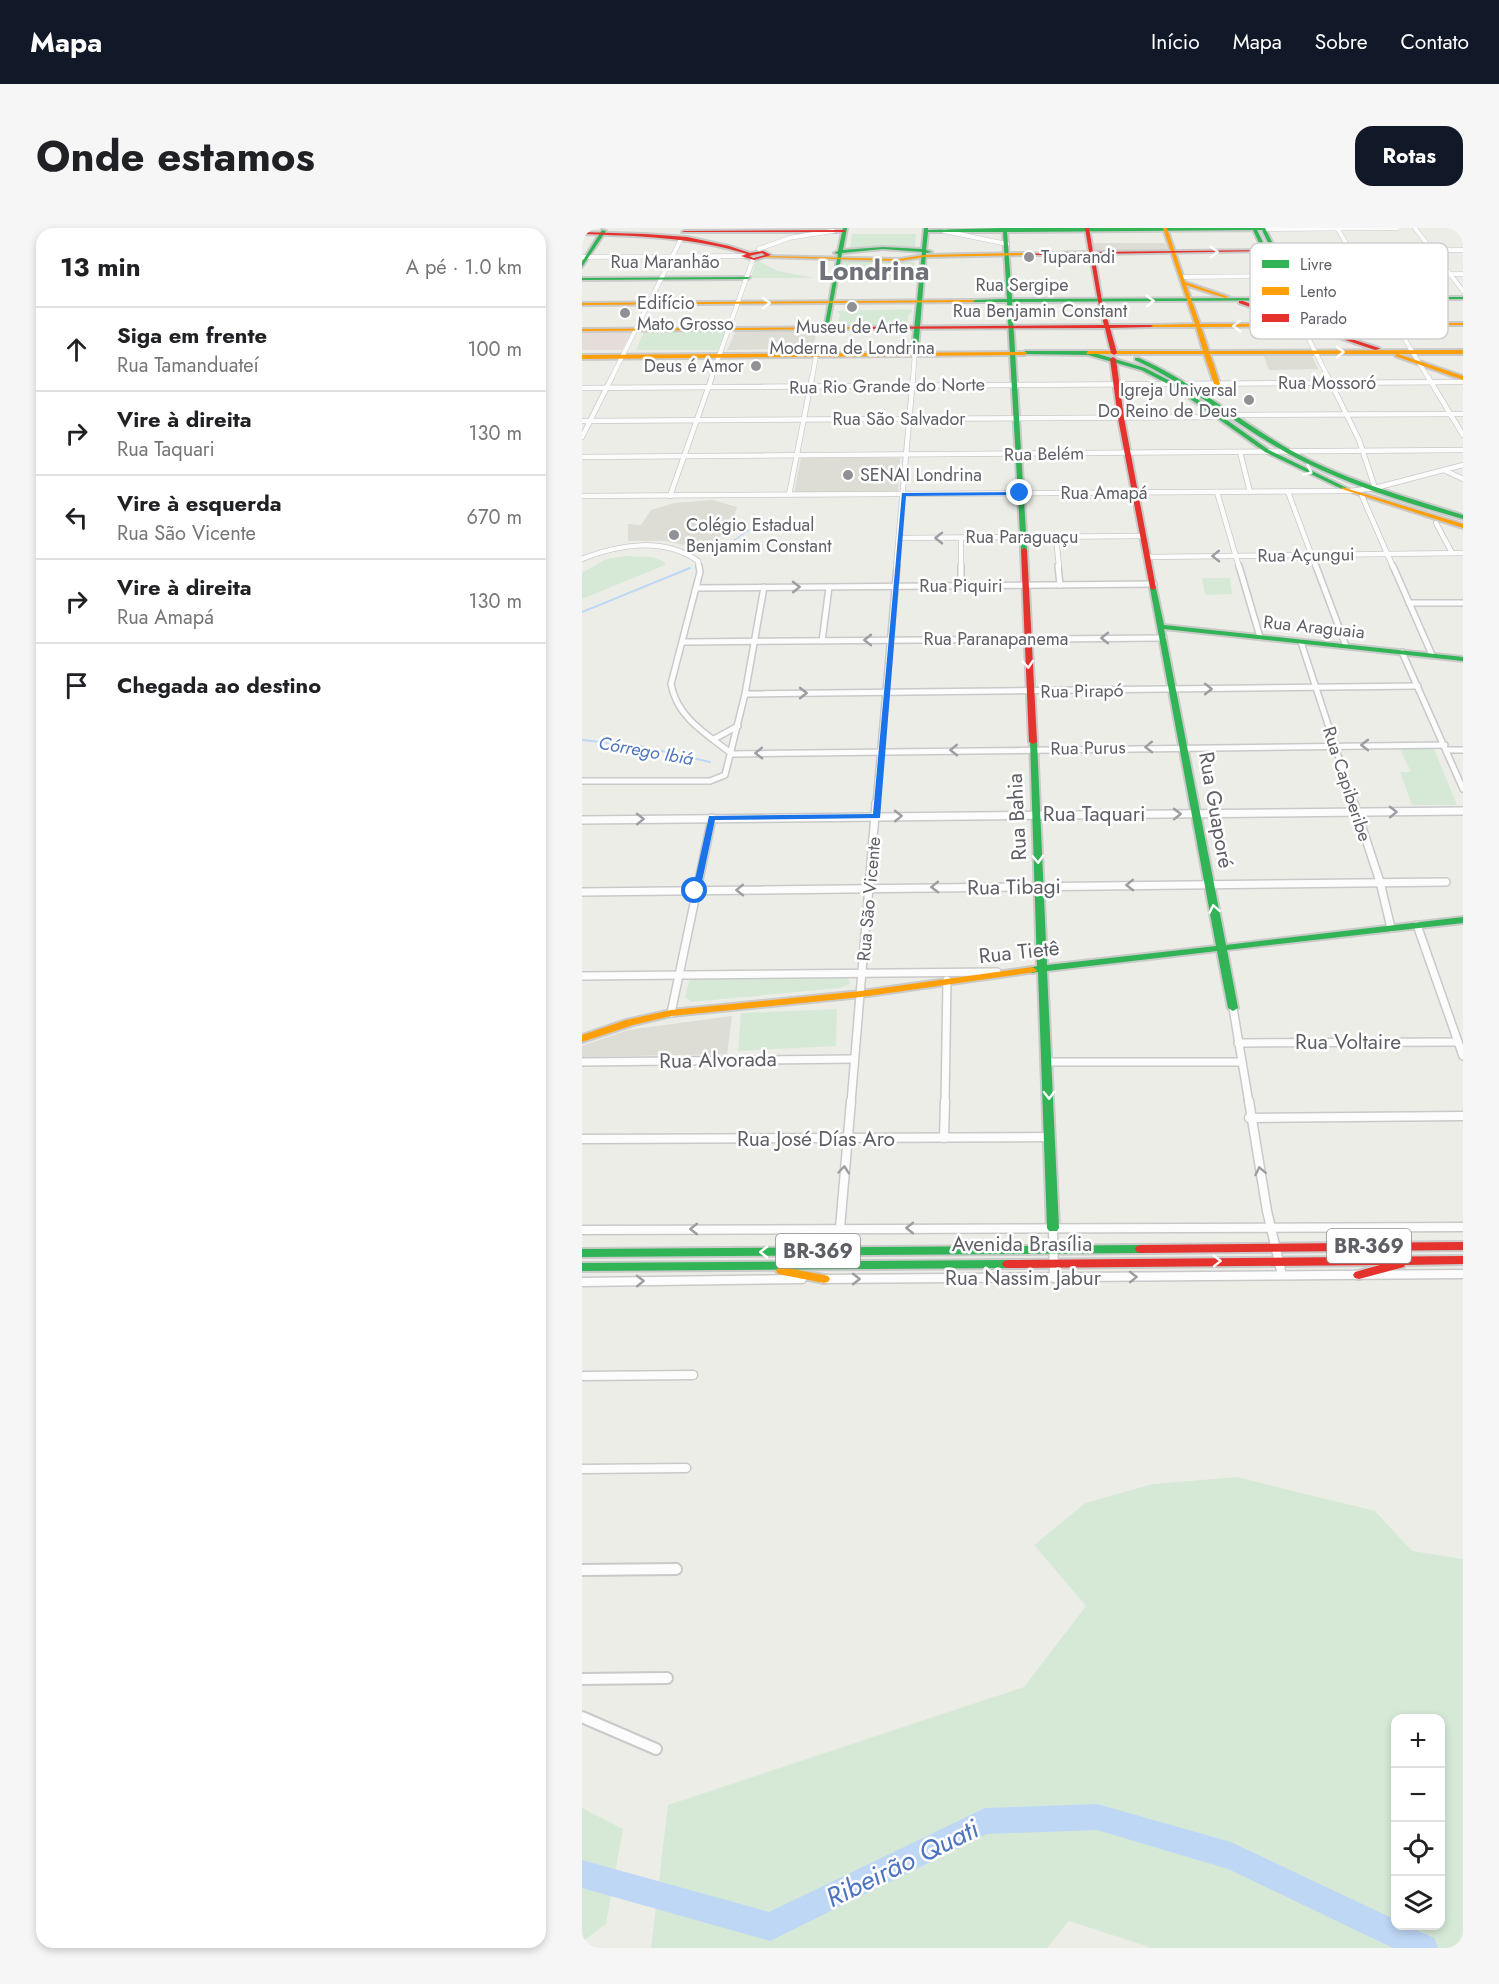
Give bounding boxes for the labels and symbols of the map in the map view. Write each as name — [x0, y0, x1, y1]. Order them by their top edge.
legend — [1250, 243, 1448, 339]
place label: Tuparandi — [1041, 244, 1116, 270]
one-way arrow — [1210, 246, 1219, 258]
street label: Rua Maranhão — [610, 249, 720, 275]
marker: Tuparandi — [1022, 250, 1036, 264]
district label: Londrina — [819, 251, 930, 290]
text: Livre — [1300, 253, 1332, 276]
street label: Rua Sergipe — [975, 272, 1069, 298]
text: Lento — [1300, 280, 1337, 303]
place label: Edifício Mato Grosso — [637, 290, 734, 337]
one-way arrow — [1146, 294, 1155, 307]
one-way arrow — [762, 297, 771, 309]
street label: Rua Benjamin Constant — [953, 298, 1128, 324]
marker: Museu de Arte Moderna de Londrina — [845, 300, 859, 314]
marker: Edifício Mato Grosso — [618, 306, 632, 320]
text: Parado — [1300, 307, 1347, 330]
place label: Museu de Arte Moderna de Londrina — [769, 314, 935, 361]
one-way arrow — [1232, 320, 1241, 332]
one-way arrow — [1336, 346, 1345, 358]
place label: Deus é Amor — [644, 353, 745, 379]
marker: Deus é Amor — [749, 359, 763, 373]
street label: Rua Mossoró — [1278, 370, 1376, 396]
street label: Rua Rio Grande do Norte — [789, 371, 985, 401]
place label: Igreja Universal Do Reino de Deus — [1098, 377, 1237, 424]
marker: Igreja Universal Do Reino de Deus — [1242, 393, 1256, 407]
street label: Rua São Salvador — [833, 406, 966, 432]
street label: Rua Belém — [1004, 440, 1084, 468]
place label: SENAI Londrina — [860, 462, 982, 488]
one-way arrow — [1302, 464, 1313, 476]
marker: SENAI Londrina — [841, 468, 855, 482]
route end — [1006, 479, 1032, 505]
street label: Rua Amapá — [1060, 480, 1148, 506]
place label: Colégio Estadual Benjamim Constant — [686, 512, 832, 559]
street label: Rua Paraguaçu — [966, 524, 1078, 550]
marker: Colégio Estadual Benjamim Constant — [667, 528, 681, 542]
one-way arrow — [934, 532, 943, 544]
street label: Rua Açungui — [1257, 541, 1355, 569]
one-way arrow — [1211, 550, 1220, 562]
street label: Rua Piquiri — [919, 573, 1003, 599]
one-way arrow — [792, 581, 801, 593]
street label: Rua Araguaia — [1262, 609, 1366, 645]
street label: Rua Paranapanema — [924, 626, 1068, 652]
one-way arrow — [1101, 632, 1110, 644]
one-way arrow — [864, 634, 873, 646]
one-way arrow — [1021, 659, 1034, 669]
street label: Rua Pirapó — [1040, 677, 1124, 705]
one-way arrow — [1204, 683, 1213, 695]
one-way arrow — [799, 687, 808, 699]
street label: Rua Capiberibe — [1316, 723, 1378, 845]
water label: Córrego Ibiá — [597, 730, 696, 772]
street label: Rua Purus — [1050, 734, 1126, 762]
one-way arrow — [1361, 739, 1370, 751]
one-way arrow — [1145, 741, 1154, 753]
one-way arrow — [950, 744, 959, 756]
one-way arrow — [755, 747, 764, 759]
street label: Rua Guaporé — [1191, 749, 1241, 871]
street label: Rua Bahia — [1000, 772, 1034, 862]
street label: Rua Taquari — [1043, 799, 1145, 829]
one-way arrow — [1389, 806, 1398, 818]
one-way arrow — [1173, 807, 1182, 820]
one-way arrow — [894, 810, 903, 822]
one-way arrow — [636, 813, 645, 825]
street label: Rua São Vicente — [851, 836, 887, 962]
one-way arrow — [1032, 854, 1045, 863]
street label: Rua Tibagi — [967, 871, 1061, 903]
route start — [681, 877, 707, 903]
one-way arrow — [1126, 879, 1135, 891]
one-way arrow — [931, 881, 940, 894]
one-way arrow — [736, 884, 745, 896]
one-way arrow — [1208, 904, 1221, 914]
street label: Rua Tietê — [977, 933, 1061, 971]
street label: Rua Voltaire — [1295, 1027, 1401, 1057]
street label: Rua Alvorada — [659, 1044, 777, 1076]
one-way arrow — [1043, 1091, 1055, 1100]
street label: Rua José Días Aro — [737, 1124, 895, 1154]
one-way arrow — [838, 1165, 851, 1174]
one-way arrow — [1254, 1166, 1266, 1176]
one-way arrow — [906, 1222, 915, 1234]
one-way arrow — [690, 1223, 699, 1235]
street label: Avenida Brasília — [952, 1229, 1092, 1259]
road number: BR-369 — [1327, 1229, 1411, 1263]
road number: BR-369 — [776, 1234, 860, 1268]
one-way arrow — [759, 1245, 768, 1258]
one-way arrow — [1212, 1255, 1221, 1267]
street label: Rua Nassim Jabur — [945, 1263, 1102, 1293]
one-way arrow — [1129, 1271, 1138, 1283]
one-way arrow — [852, 1273, 861, 1285]
one-way arrow — [636, 1275, 645, 1288]
water label: Ribeirão Quati — [819, 1809, 986, 1917]

